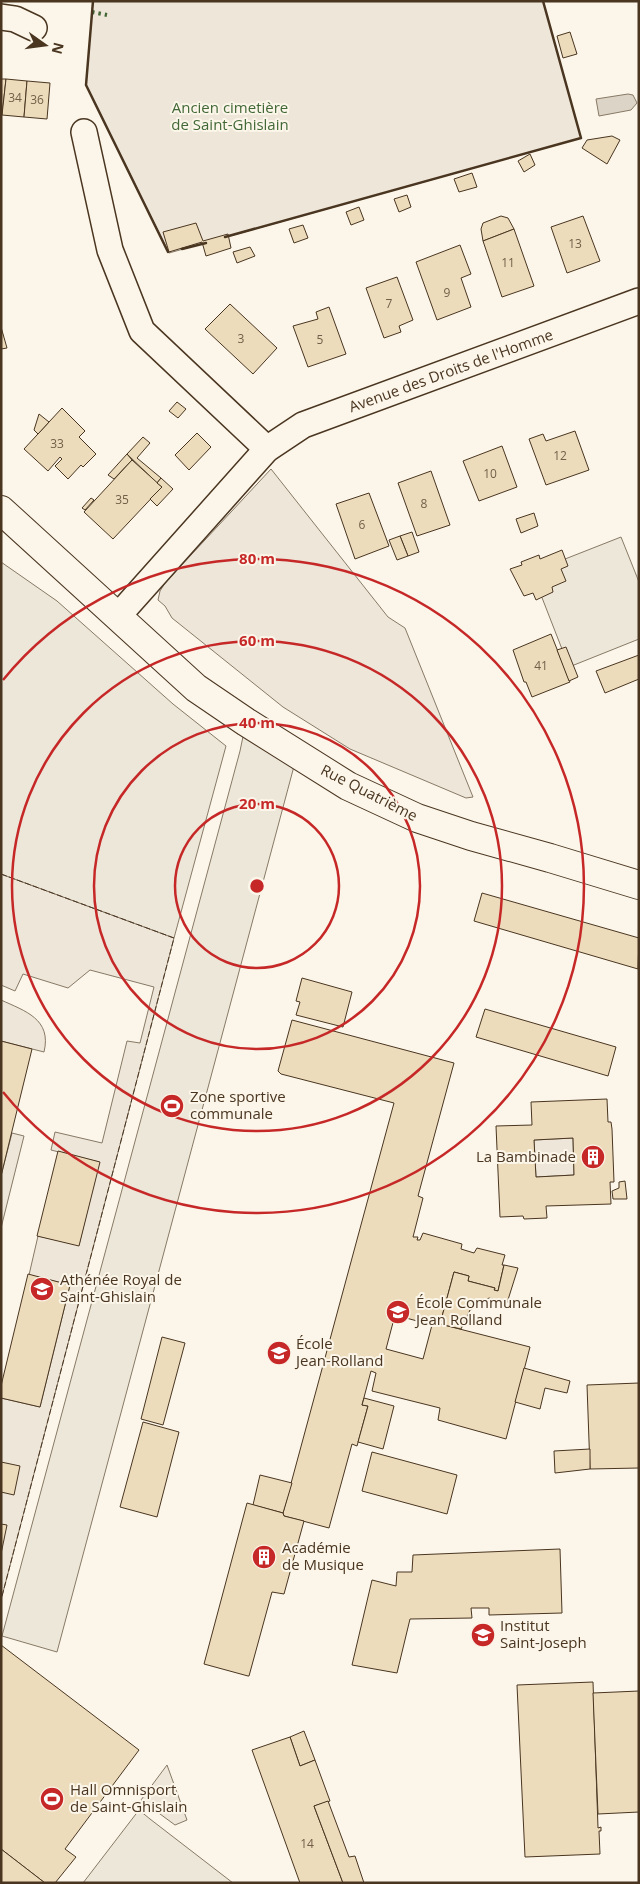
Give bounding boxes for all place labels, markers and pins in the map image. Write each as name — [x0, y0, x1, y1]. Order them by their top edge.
centre of rings — [248, 877, 266, 895]
place label: Zone sportive communale — [190, 1086, 286, 1123]
sports icon: Zone sportive communale — [159, 1093, 185, 1119]
building icon: La Bambinade — [580, 1144, 606, 1170]
place label: La Bambinade — [476, 1146, 576, 1166]
place label: Athénée Royal de Saint-Ghislain — [60, 1269, 182, 1306]
school or university icon: Athénée Royal de Saint-Ghislain — [29, 1276, 55, 1302]
place label: École Communale Jean Rolland — [414, 1292, 542, 1329]
school or university icon: École Communale Jean Rolland — [385, 1299, 411, 1325]
place label: École Jean-Rolland — [294, 1333, 383, 1370]
school or university icon: École Jean-Rolland — [266, 1340, 292, 1366]
place label: Académie de Musique — [282, 1537, 364, 1574]
building icon: Académie de Musique — [251, 1544, 277, 1570]
place label: Institut Saint-Joseph — [500, 1615, 587, 1652]
school or university icon: Institut Saint-Joseph — [470, 1622, 496, 1648]
place label: Hall Omnisport de Saint-Ghislain — [70, 1779, 187, 1816]
sports icon: Hall Omnisport de Saint-Ghislain — [39, 1786, 65, 1812]

